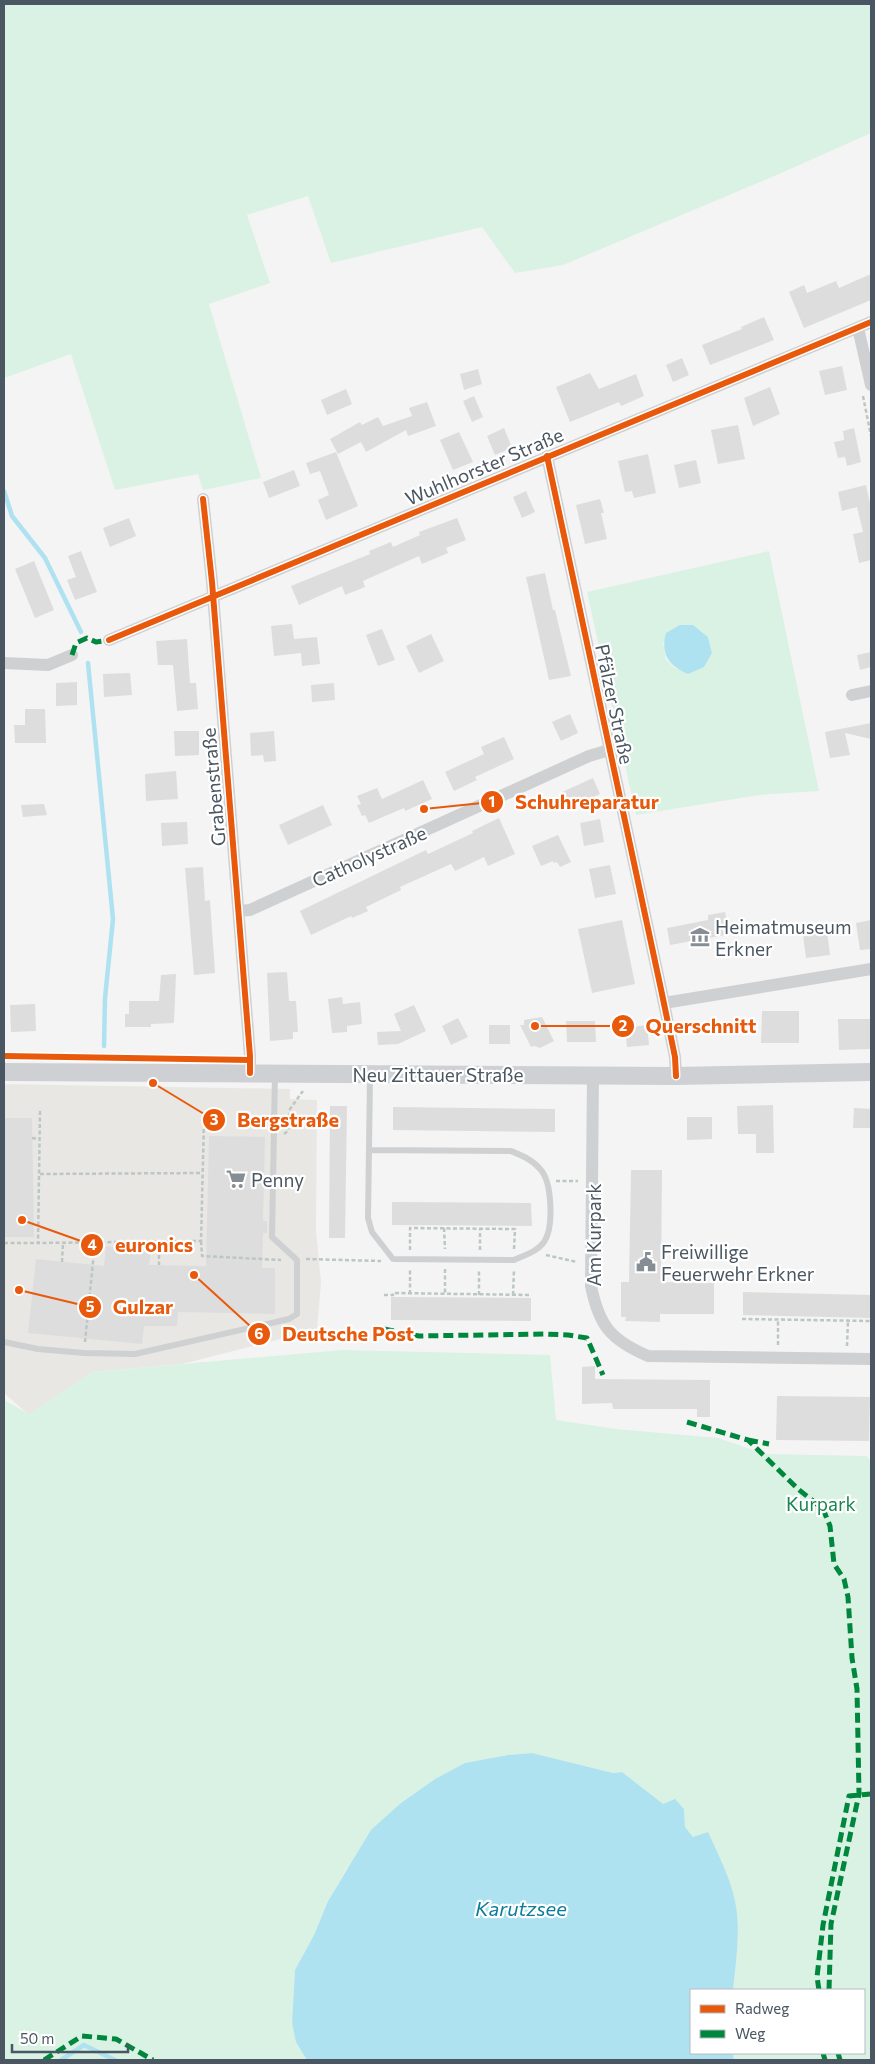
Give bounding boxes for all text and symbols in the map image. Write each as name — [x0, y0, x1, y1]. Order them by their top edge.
street label: Wuhlhorster Straße — [402, 422, 566, 510]
street label: Pfälzer Straße — [591, 642, 639, 766]
street label: Grabenstraße — [196, 727, 230, 847]
callout: Schuhreparatur — [480, 785, 669, 820]
text: Schuhreparatur — [515, 789, 659, 813]
text: 1 — [489, 792, 495, 810]
street label: Catholystraße — [308, 821, 430, 891]
place label: Heimatmuseum Erkner — [715, 915, 852, 960]
museum icon: Heimatmuseum Erkner — [689, 926, 711, 948]
callout: Querschnitt — [610, 1009, 766, 1044]
text: Querschnitt — [646, 1013, 756, 1037]
text: 2 — [619, 1016, 627, 1034]
street label: Neu Zittauer Straße — [352, 1063, 524, 1086]
callout: Bergstraße — [202, 1102, 349, 1137]
text: Bergstraße — [237, 1107, 339, 1131]
text: 3 — [210, 1110, 219, 1128]
supermarket icon: Penny — [225, 1168, 247, 1190]
place label: Penny — [251, 1168, 304, 1191]
street label: Am Kurpark — [582, 1183, 605, 1287]
callout: euronics — [80, 1227, 203, 1262]
text: euronics — [115, 1232, 193, 1256]
text: 4 — [87, 1235, 97, 1253]
place label: Freiwillige Feuerwehr Erkner — [661, 1240, 815, 1285]
public building icon: Freiwillige Feuerwehr Erkner — [635, 1251, 657, 1273]
callout: Gulzar — [78, 1289, 183, 1324]
text: Gulzar — [113, 1294, 173, 1318]
text: 5 — [86, 1297, 95, 1315]
callout: Deutsche Post — [247, 1317, 424, 1352]
text: Deutsche Post — [282, 1321, 414, 1345]
text: 6 — [254, 1324, 264, 1342]
park label: Kurpark — [786, 1492, 856, 1515]
water label: Karutzsee — [475, 1896, 567, 1920]
legend — [690, 1989, 865, 2054]
text: Radweg — [735, 1999, 789, 2017]
scale bar — [12, 2022, 129, 2054]
text: Weg — [735, 2024, 765, 2042]
text: 50 m — [20, 2029, 54, 2047]

